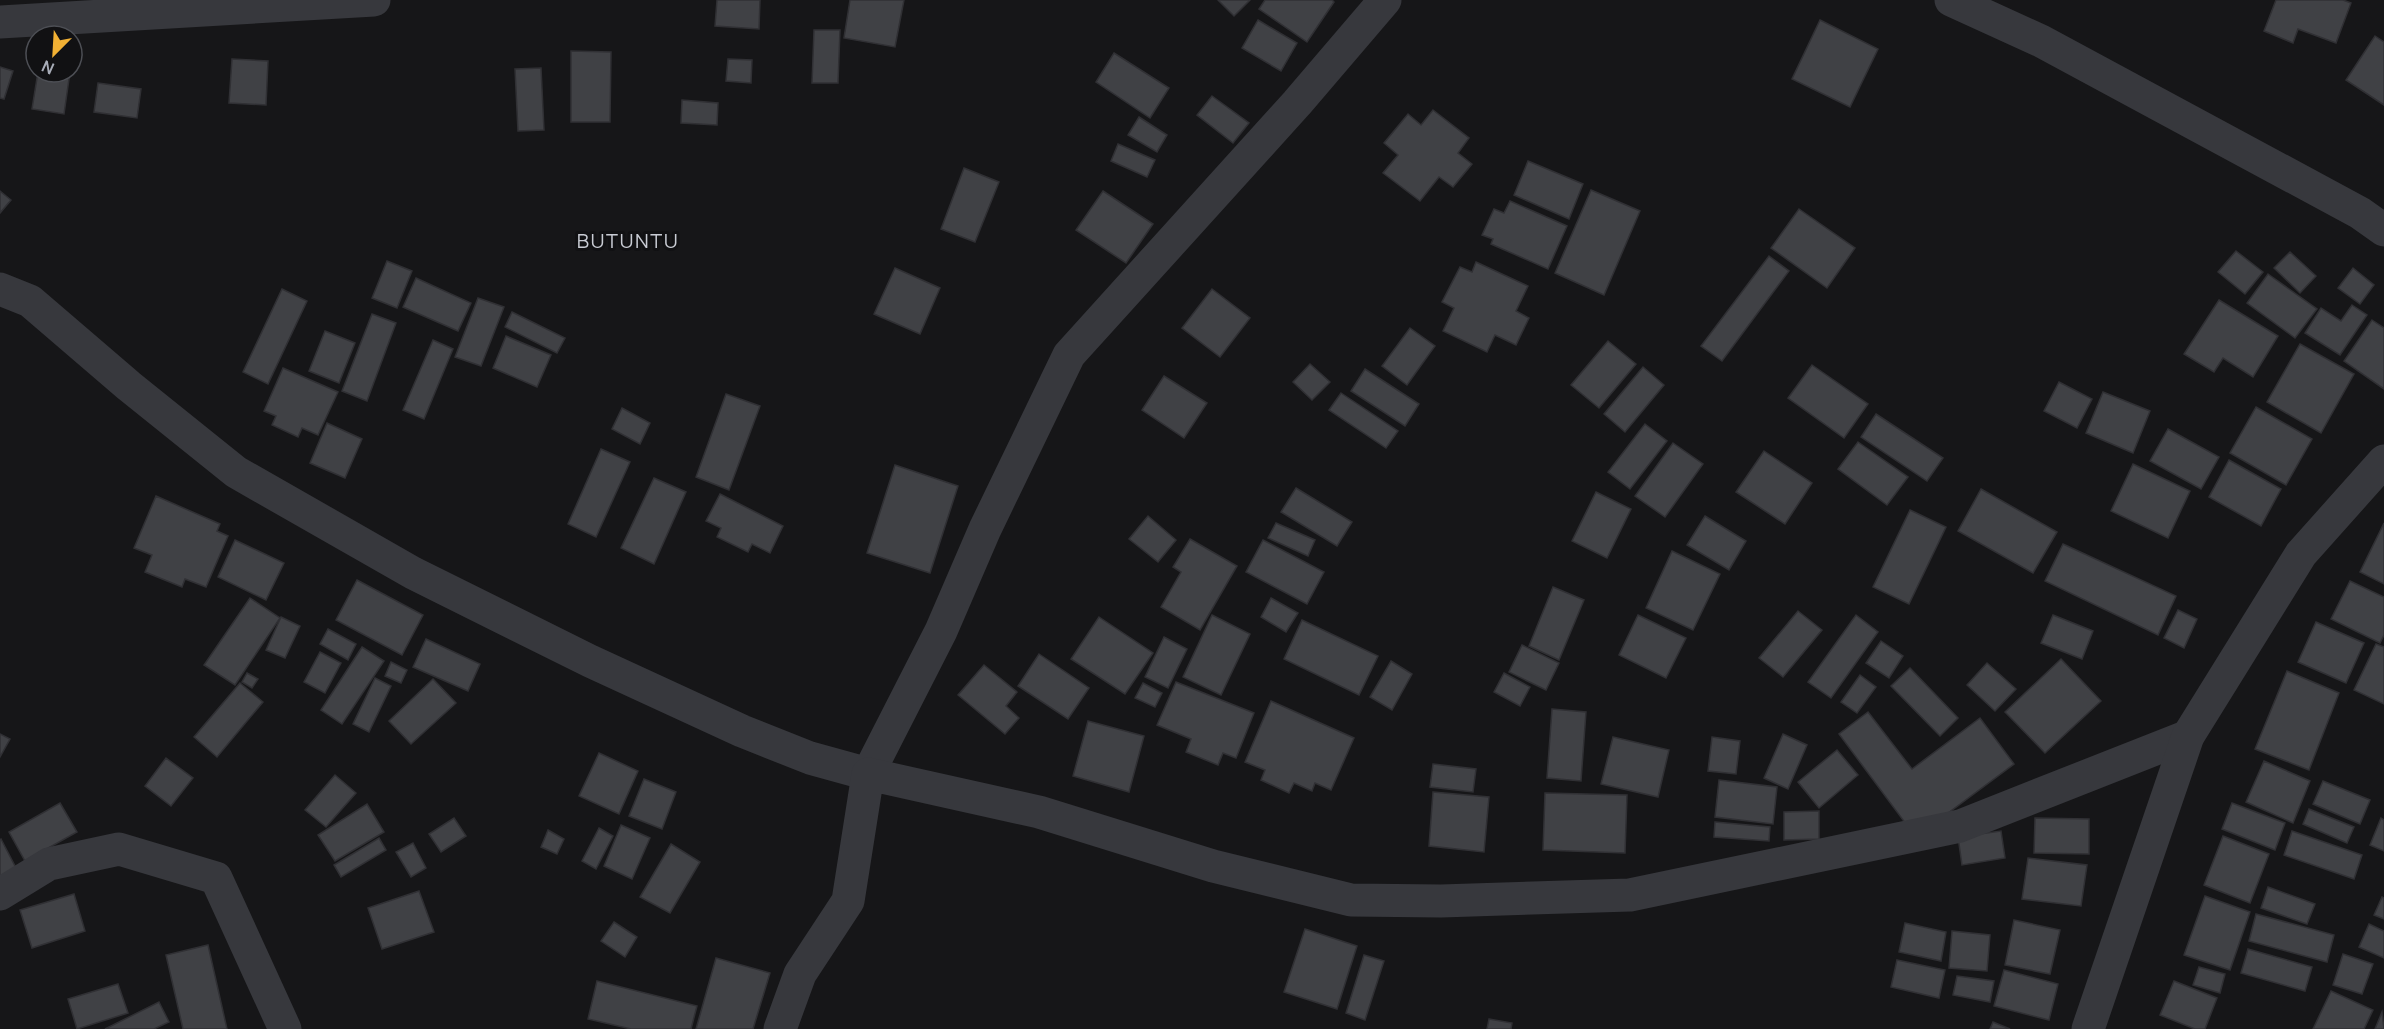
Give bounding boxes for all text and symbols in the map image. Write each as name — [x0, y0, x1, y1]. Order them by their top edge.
north arrow — [24, 24, 84, 84]
text: N — [38, 55, 58, 80]
district label: BUTUNTU — [577, 227, 679, 254]

